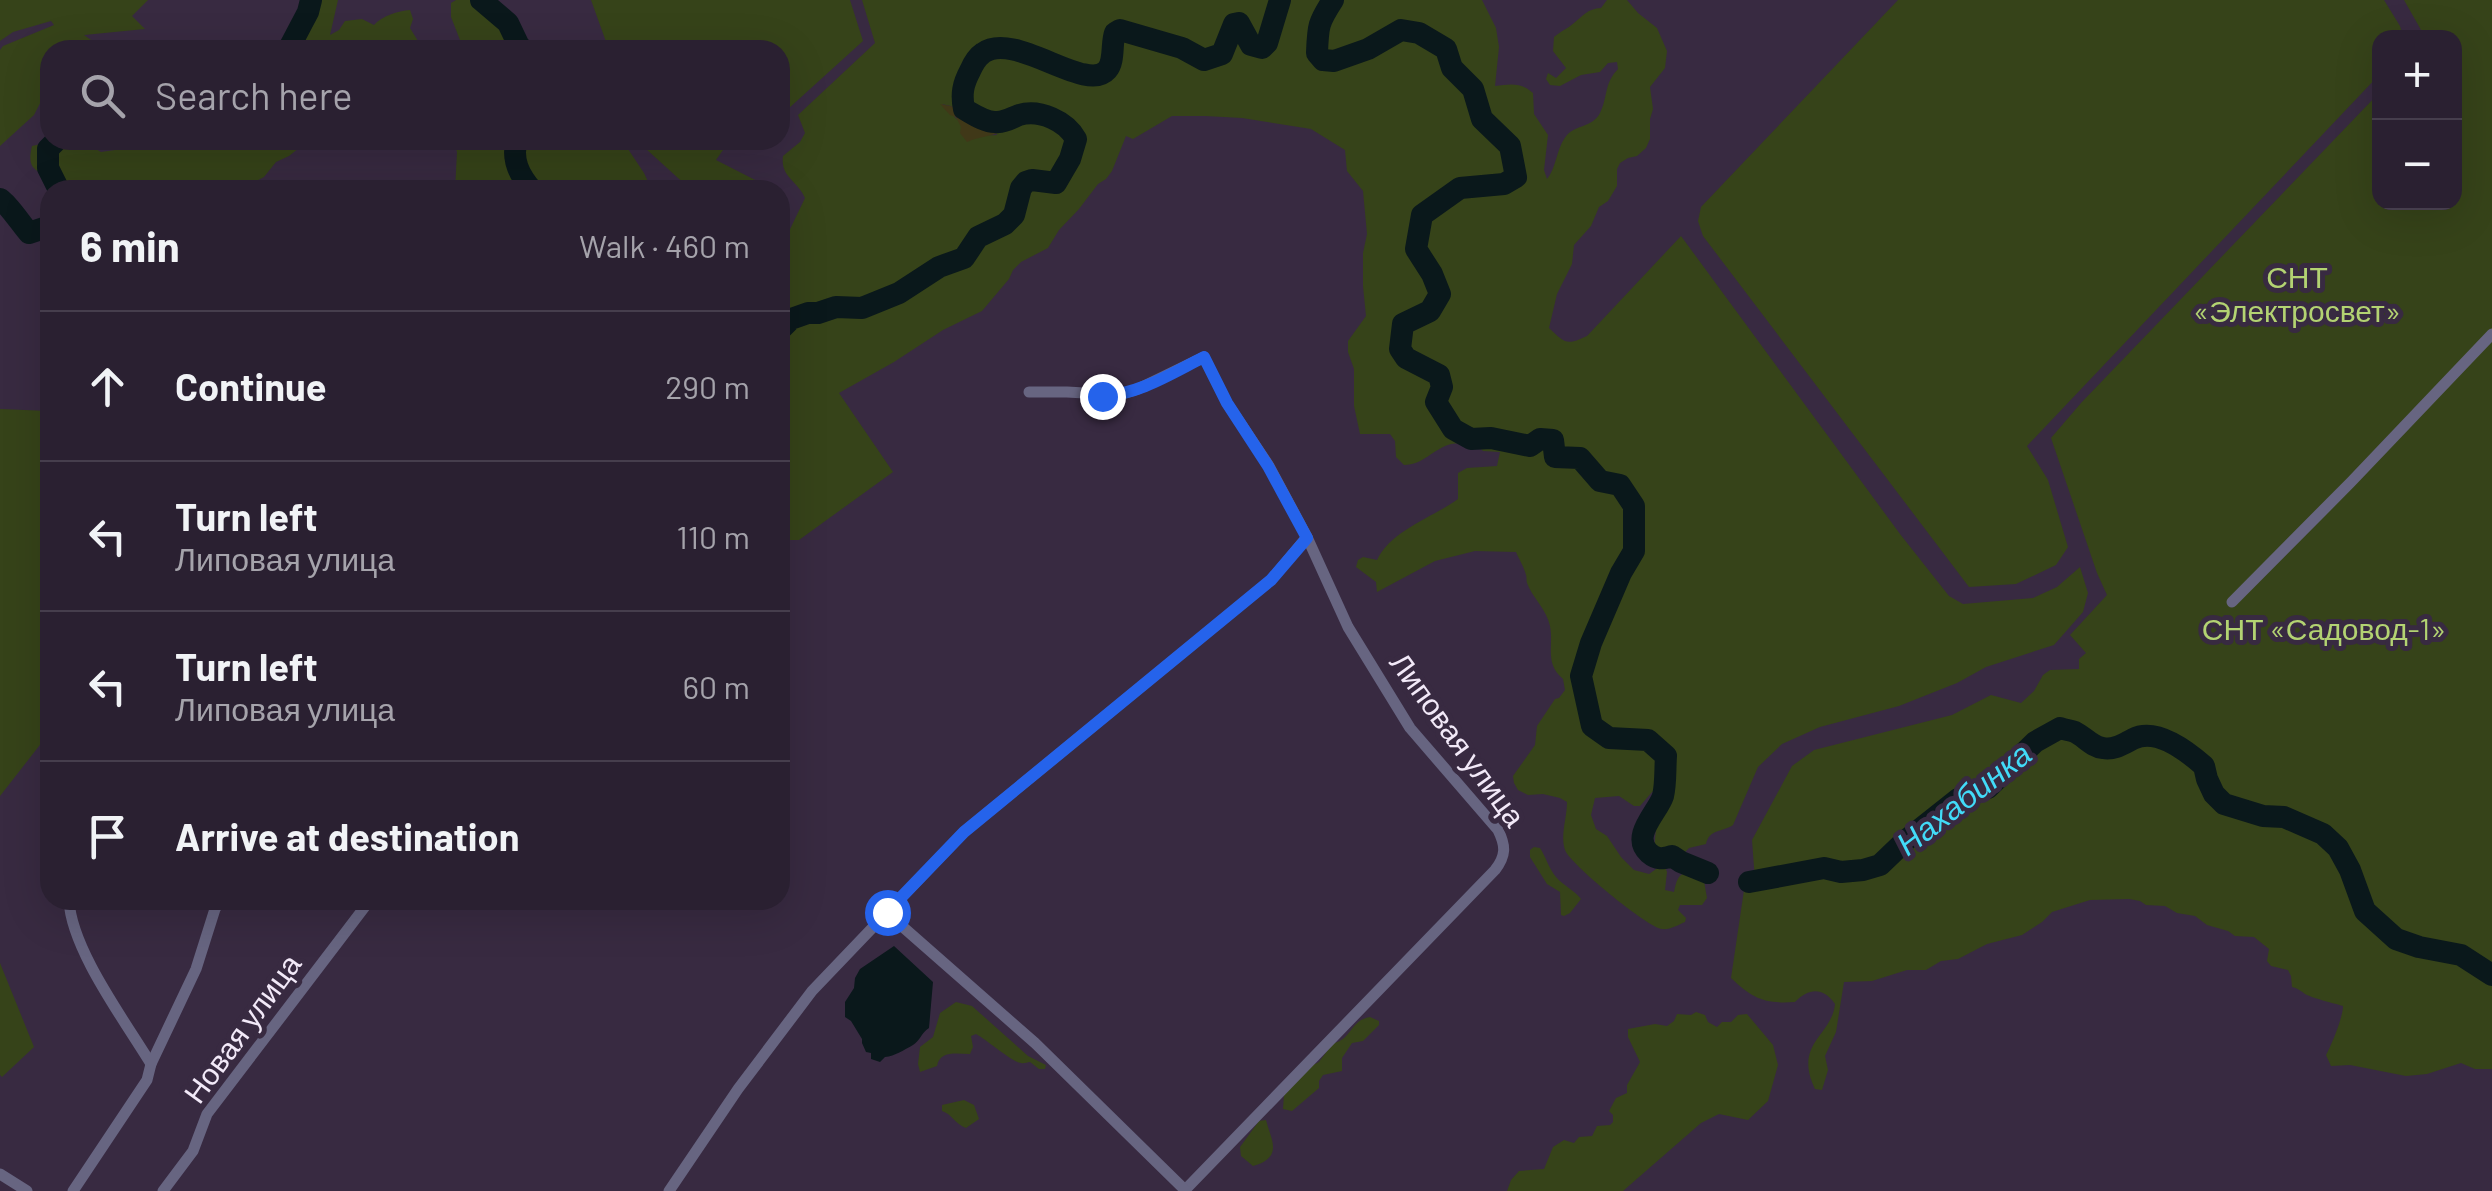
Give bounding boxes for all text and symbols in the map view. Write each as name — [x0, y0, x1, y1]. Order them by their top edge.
map controls — [2372, 30, 2462, 210]
button: + — [2372, 30, 2462, 120]
search box — [40, 40, 790, 150]
icon: search — [75, 68, 130, 123]
text: Search here — [155, 72, 353, 118]
button: − — [2372, 120, 2462, 210]
text: 6 min — [80, 220, 180, 270]
text: Walk · 460 m — [579, 226, 750, 264]
park label: СНТ «Электросвет» — [2193, 258, 2401, 328]
icon: ahead — [80, 359, 135, 414]
text: Continue — [175, 363, 326, 409]
text: 290 m — [665, 367, 750, 405]
route end — [1080, 374, 1126, 420]
text: Turn left — [175, 493, 318, 539]
icon: left — [80, 509, 135, 564]
text: 110 m — [677, 517, 750, 555]
text: Липовая улица — [175, 539, 395, 577]
park label: СНТ «Садовод-1» — [2202, 610, 2446, 646]
text: Turn left — [175, 643, 318, 689]
street label: Липовая улица — [1383, 645, 1534, 833]
icon: left — [80, 659, 135, 714]
text: 60 m — [683, 667, 750, 705]
text: Липовая улица — [175, 689, 395, 727]
water label: Нахабинка — [1888, 733, 2038, 862]
icon: arrive — [80, 809, 135, 864]
text: Arrive at destination — [175, 813, 520, 859]
route start — [865, 890, 911, 936]
street label: Новая улица — [175, 946, 308, 1109]

